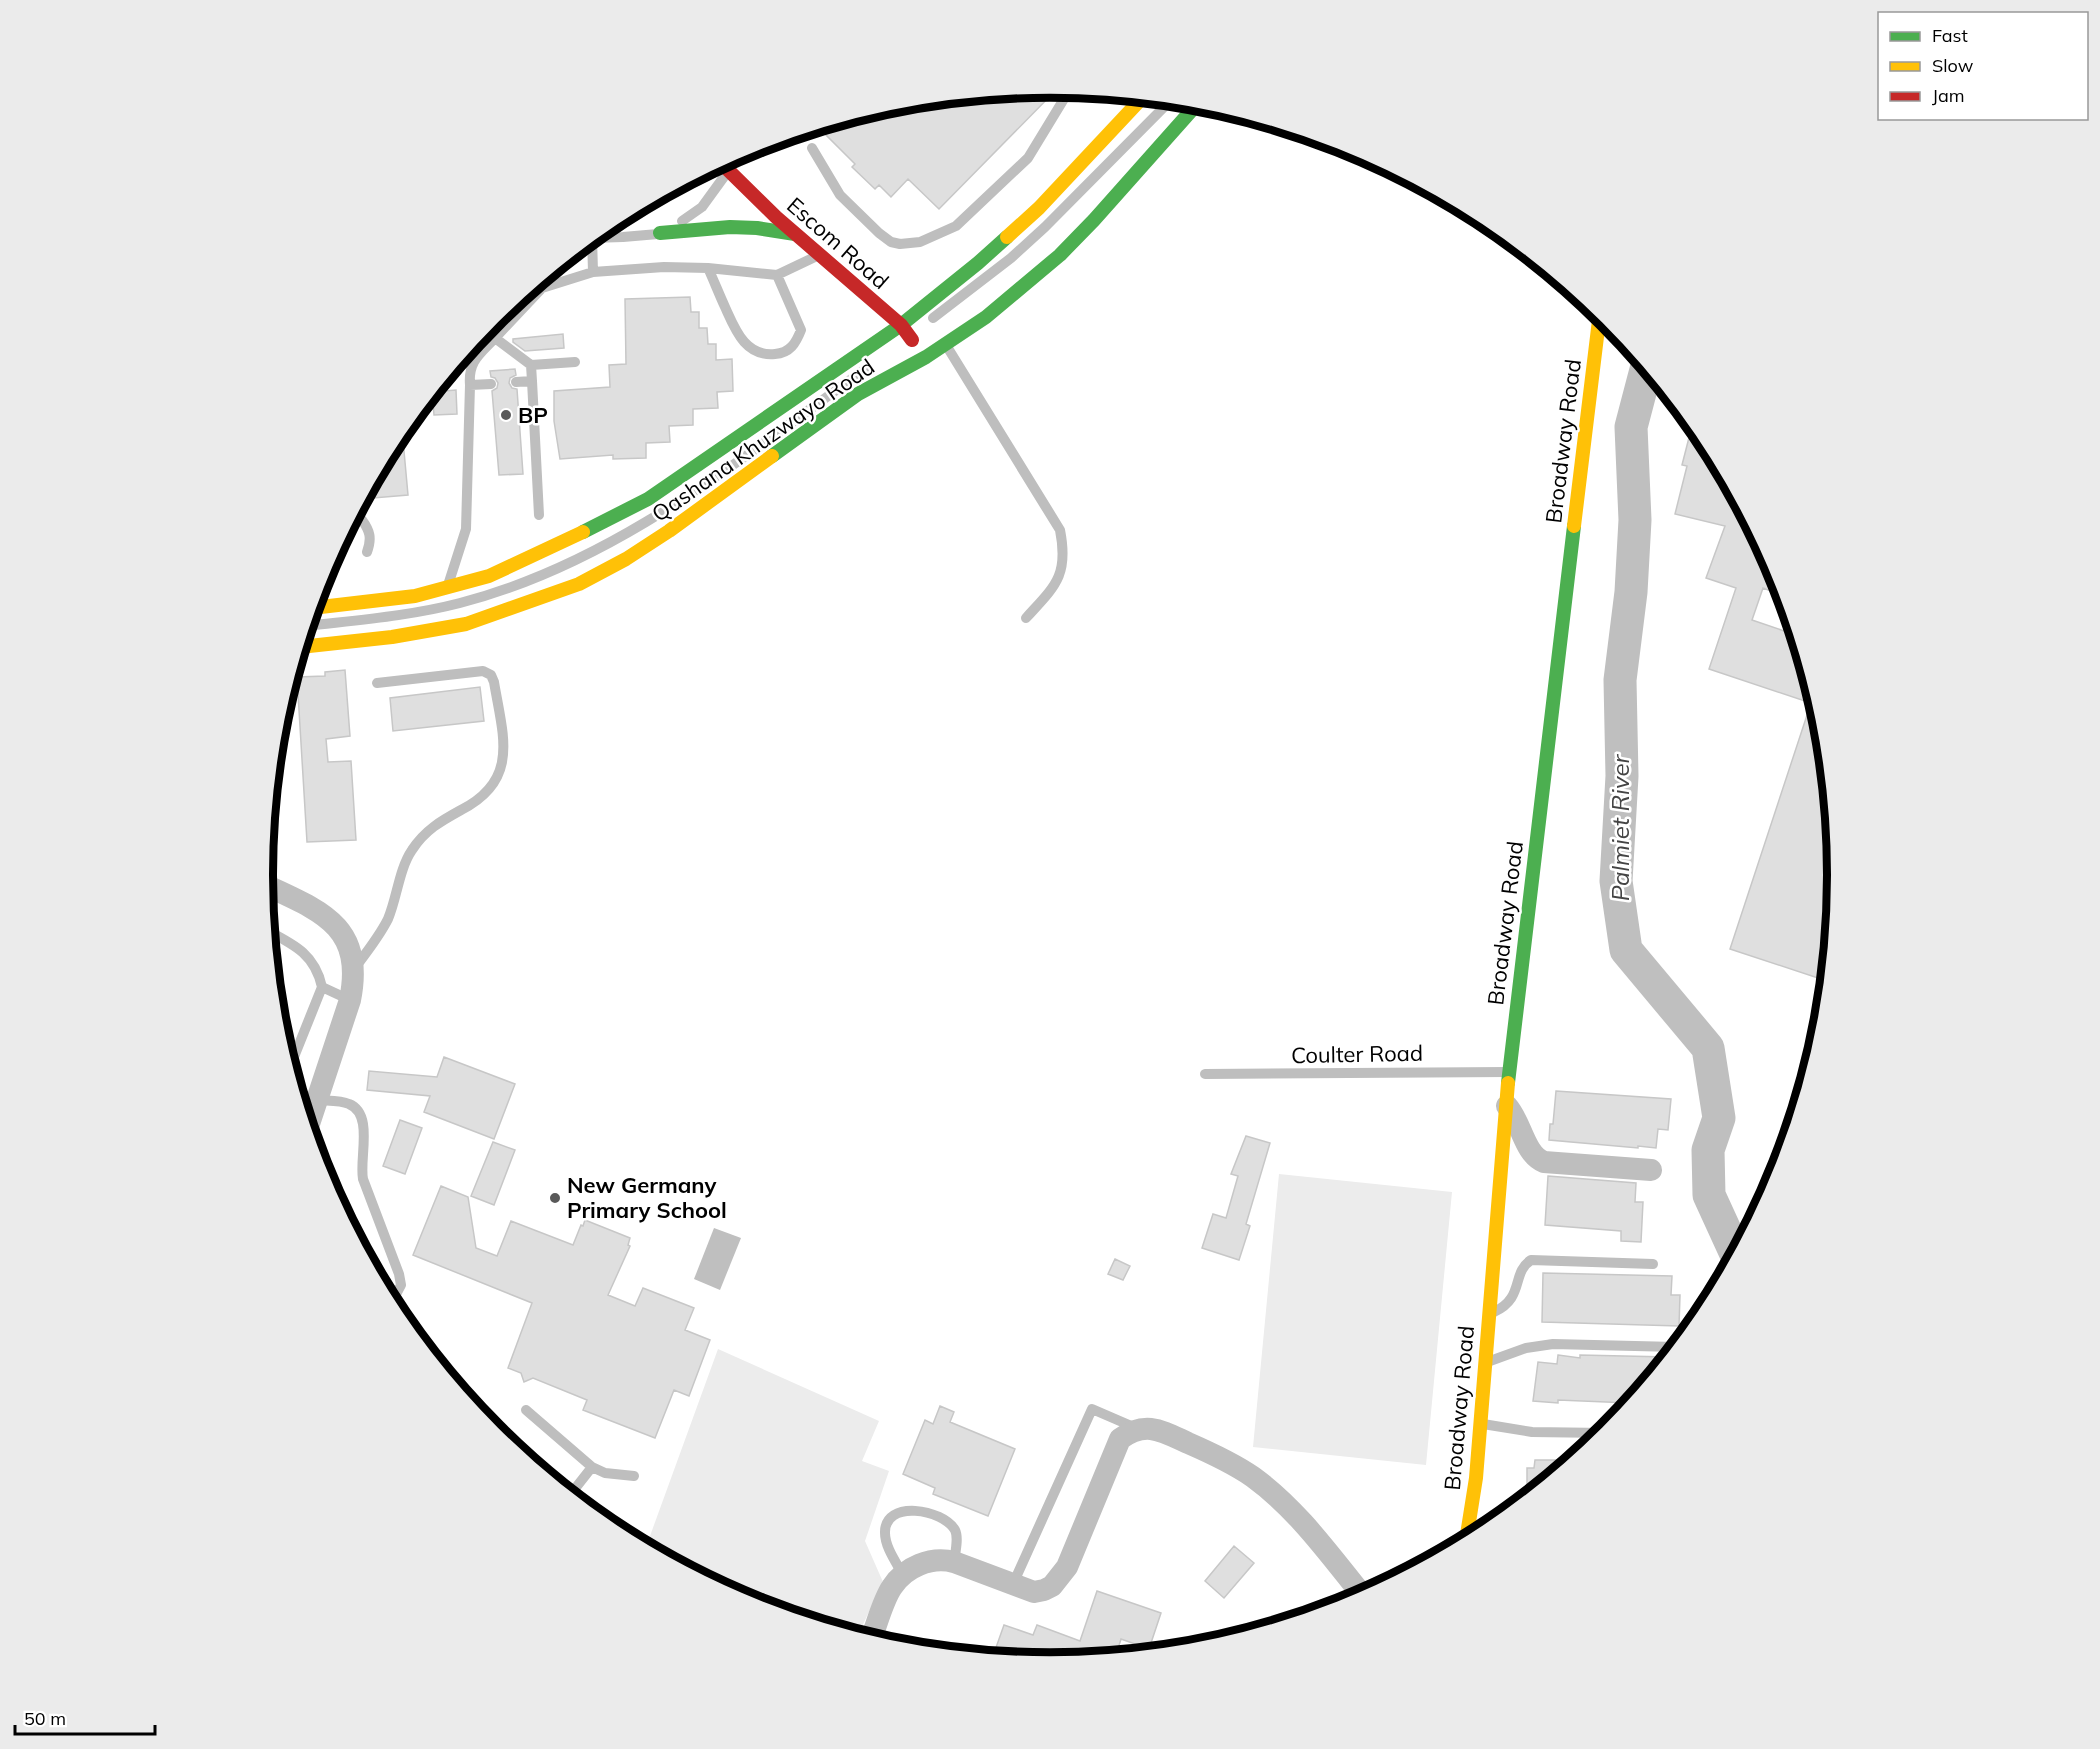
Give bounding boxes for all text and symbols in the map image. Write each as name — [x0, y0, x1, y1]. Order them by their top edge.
legend — [1878, 12, 2088, 120]
text: Fast — [1932, 24, 1968, 47]
text: Slow — [1932, 54, 1974, 77]
text: Jam — [1932, 84, 1965, 107]
street label: Escom Road — [781, 191, 895, 295]
street label: Qashana Khuzwayo Road — [646, 352, 880, 528]
street label: Broadway Road — [1539, 357, 1587, 525]
place label: BP — [518, 401, 548, 429]
marker: BP — [499, 408, 513, 422]
water label: Palmiet River — [1605, 754, 1635, 901]
street label: Broadway Road — [1481, 839, 1529, 1007]
street label: Coulter Road — [1291, 1039, 1423, 1069]
place label: New Germany Primary School — [567, 1171, 727, 1224]
marker: New Germany Primary School — [548, 1191, 562, 1205]
street label: Broadway Road — [1438, 1325, 1480, 1491]
scale bar — [15, 1698, 154, 1736]
text: 50 m — [24, 1707, 66, 1730]

